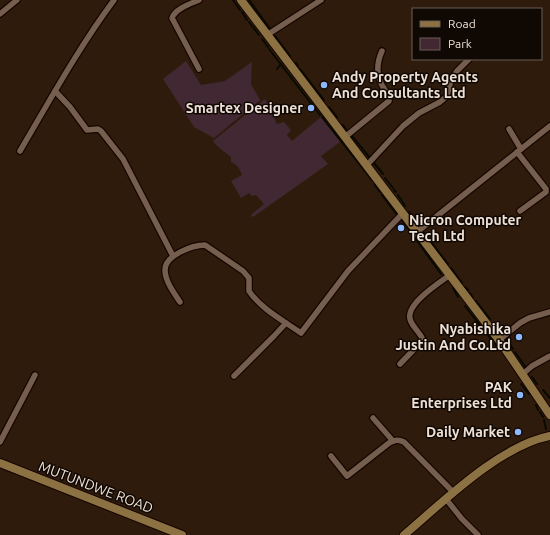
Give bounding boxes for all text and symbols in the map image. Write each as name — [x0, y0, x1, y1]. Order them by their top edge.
legend — [412, 8, 542, 60]
text: Road — [448, 17, 476, 30]
text: Park — [448, 37, 472, 50]
place label: Andy Property Agents And Consultants Ltd — [332, 69, 478, 101]
marker: Andy Property Agents And Consultants Ltd — [319, 80, 329, 90]
place label: Smartex Designer — [186, 100, 303, 116]
marker: Smartex Designer — [306, 103, 316, 113]
place label: Nicron Computer Tech Ltd — [409, 212, 522, 244]
marker: Nicron Computer Tech Ltd — [396, 223, 406, 233]
place label: Nyabishika Justin And Co.Ltd — [395, 321, 511, 353]
marker: Nyabishika Justin And Co.Ltd — [514, 332, 524, 342]
place label: PAK Enterprises Ltd — [411, 379, 513, 411]
marker: PAK Enterprises Ltd — [515, 390, 525, 400]
place label: Daily Market — [426, 424, 510, 440]
marker: Daily Market — [513, 427, 523, 437]
street label: MUTUNDWE ROAD — [37, 458, 156, 516]

